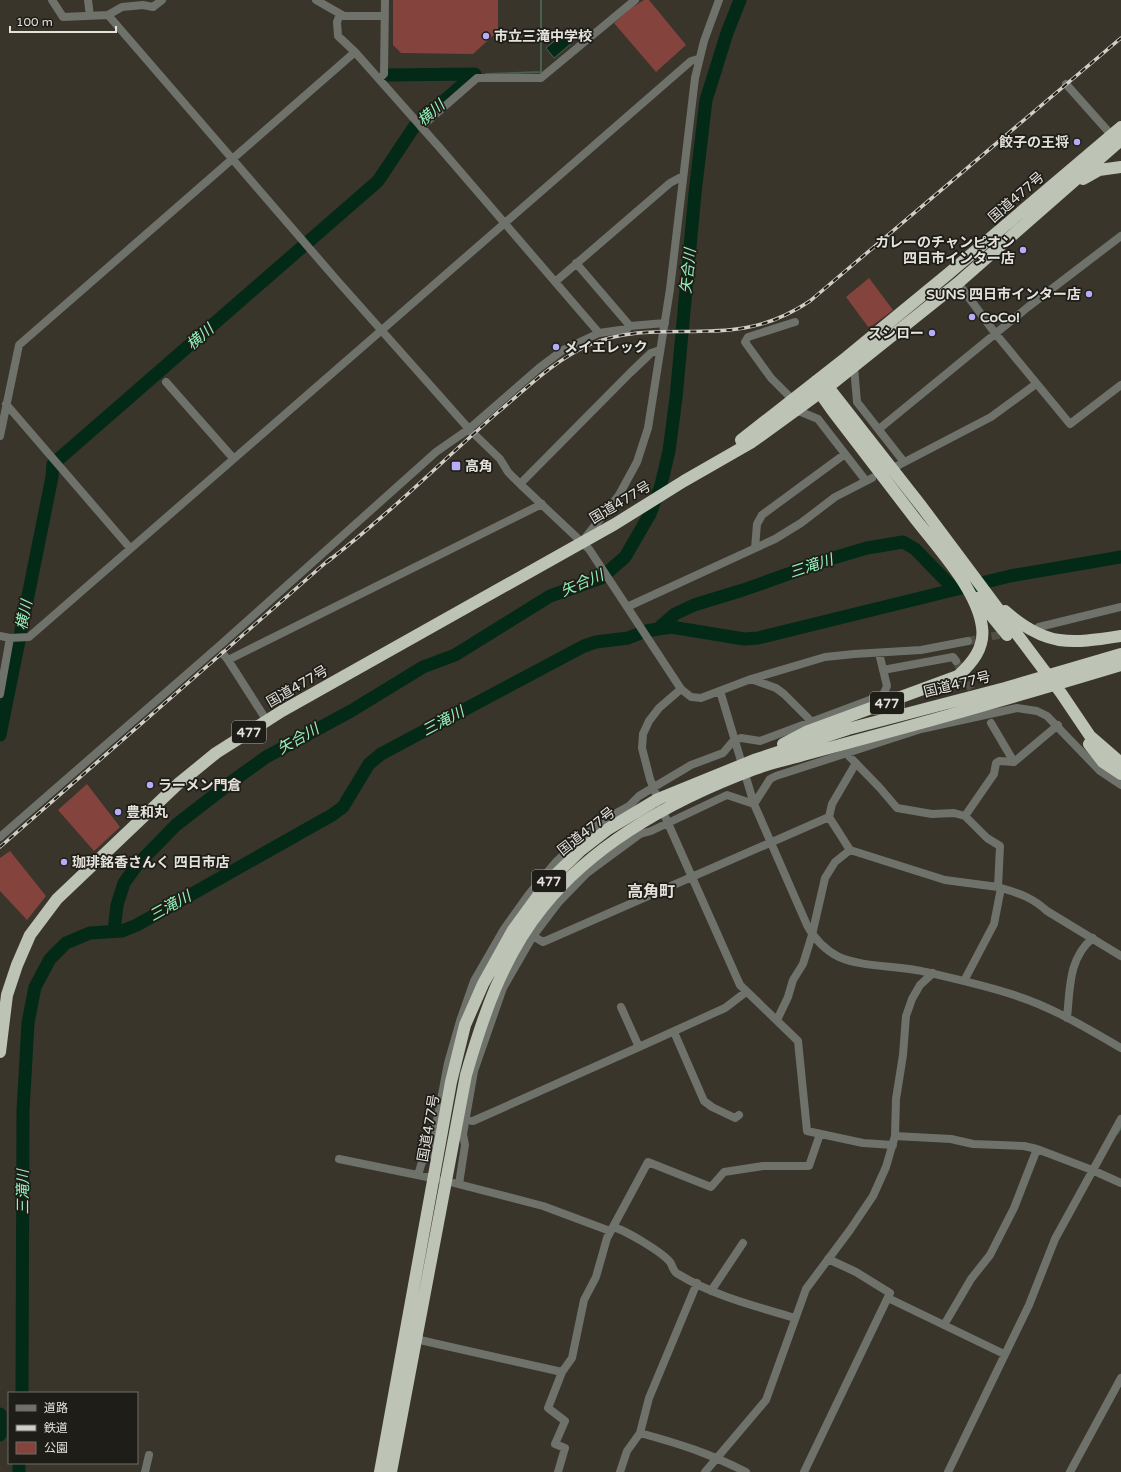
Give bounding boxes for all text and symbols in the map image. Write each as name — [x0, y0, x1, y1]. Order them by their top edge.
scale bar — [10, 8, 116, 34]
text: 100 m — [16, 15, 53, 29]
place label: 市立三滝中学校 — [494, 28, 592, 45]
marker: 市立三滝中学校 — [481, 31, 491, 41]
water label: 横川 — [414, 95, 450, 130]
place label: 餃子の王将 — [999, 134, 1069, 151]
marker: 餃子の王将 — [1072, 137, 1082, 147]
street label: 国道477号 — [985, 169, 1048, 226]
place label: カレーのチャンピオン 四日市インター店 — [875, 234, 1015, 267]
marker: カレーのチャンピオン 四日市インター店 — [1018, 245, 1028, 255]
water label: 矢合川 — [677, 246, 700, 294]
place label: SUNS 四日市インター店 — [926, 286, 1081, 303]
marker: SUNS 四日市インター店 — [1084, 289, 1094, 299]
place label: CoCo! — [980, 309, 1020, 326]
marker: CoCo! — [967, 312, 977, 322]
water label: 横川 — [183, 319, 219, 354]
place label: スシロー — [868, 325, 924, 342]
marker: スシロー — [927, 328, 937, 338]
place label: メイエレック — [564, 339, 648, 356]
marker: メイエレック — [551, 342, 561, 352]
place label: 高角 — [465, 458, 493, 475]
marker: 高角 — [450, 460, 462, 472]
street label: 国道477号 — [587, 478, 654, 527]
water label: 三滝川 — [787, 550, 837, 582]
water label: 矢合川 — [558, 565, 608, 600]
water label: 横川 — [12, 597, 36, 631]
street label: 国道477号 — [263, 662, 331, 711]
street label: 国道477号 — [922, 668, 992, 701]
road number: 477 — [870, 692, 904, 714]
water label: 三滝川 — [419, 702, 469, 740]
water label: 矢合川 — [274, 719, 324, 758]
road number: 477 — [232, 721, 266, 743]
place label: ラーメン門倉 — [158, 777, 241, 794]
marker: ラーメン門倉 — [145, 780, 155, 790]
place label: 豊和丸 — [126, 804, 168, 821]
street label: 国道477号 — [554, 804, 618, 859]
marker: 豊和丸 — [113, 807, 123, 817]
place label: 珈琲銘香さんく 四日市店 — [72, 854, 230, 871]
marker: 珈琲銘香さんく 四日市店 — [59, 857, 69, 867]
road number: 477 — [532, 870, 566, 892]
district label: 高角町 — [627, 882, 675, 902]
water label: 三滝川 — [146, 886, 196, 925]
street label: 国道477号 — [414, 1093, 443, 1163]
water label: 三滝川 — [14, 1168, 32, 1215]
legend — [8, 1392, 138, 1464]
text: 道路 — [44, 1401, 68, 1415]
text: 鉄道 — [44, 1421, 68, 1435]
text: 公園 — [44, 1441, 68, 1455]

